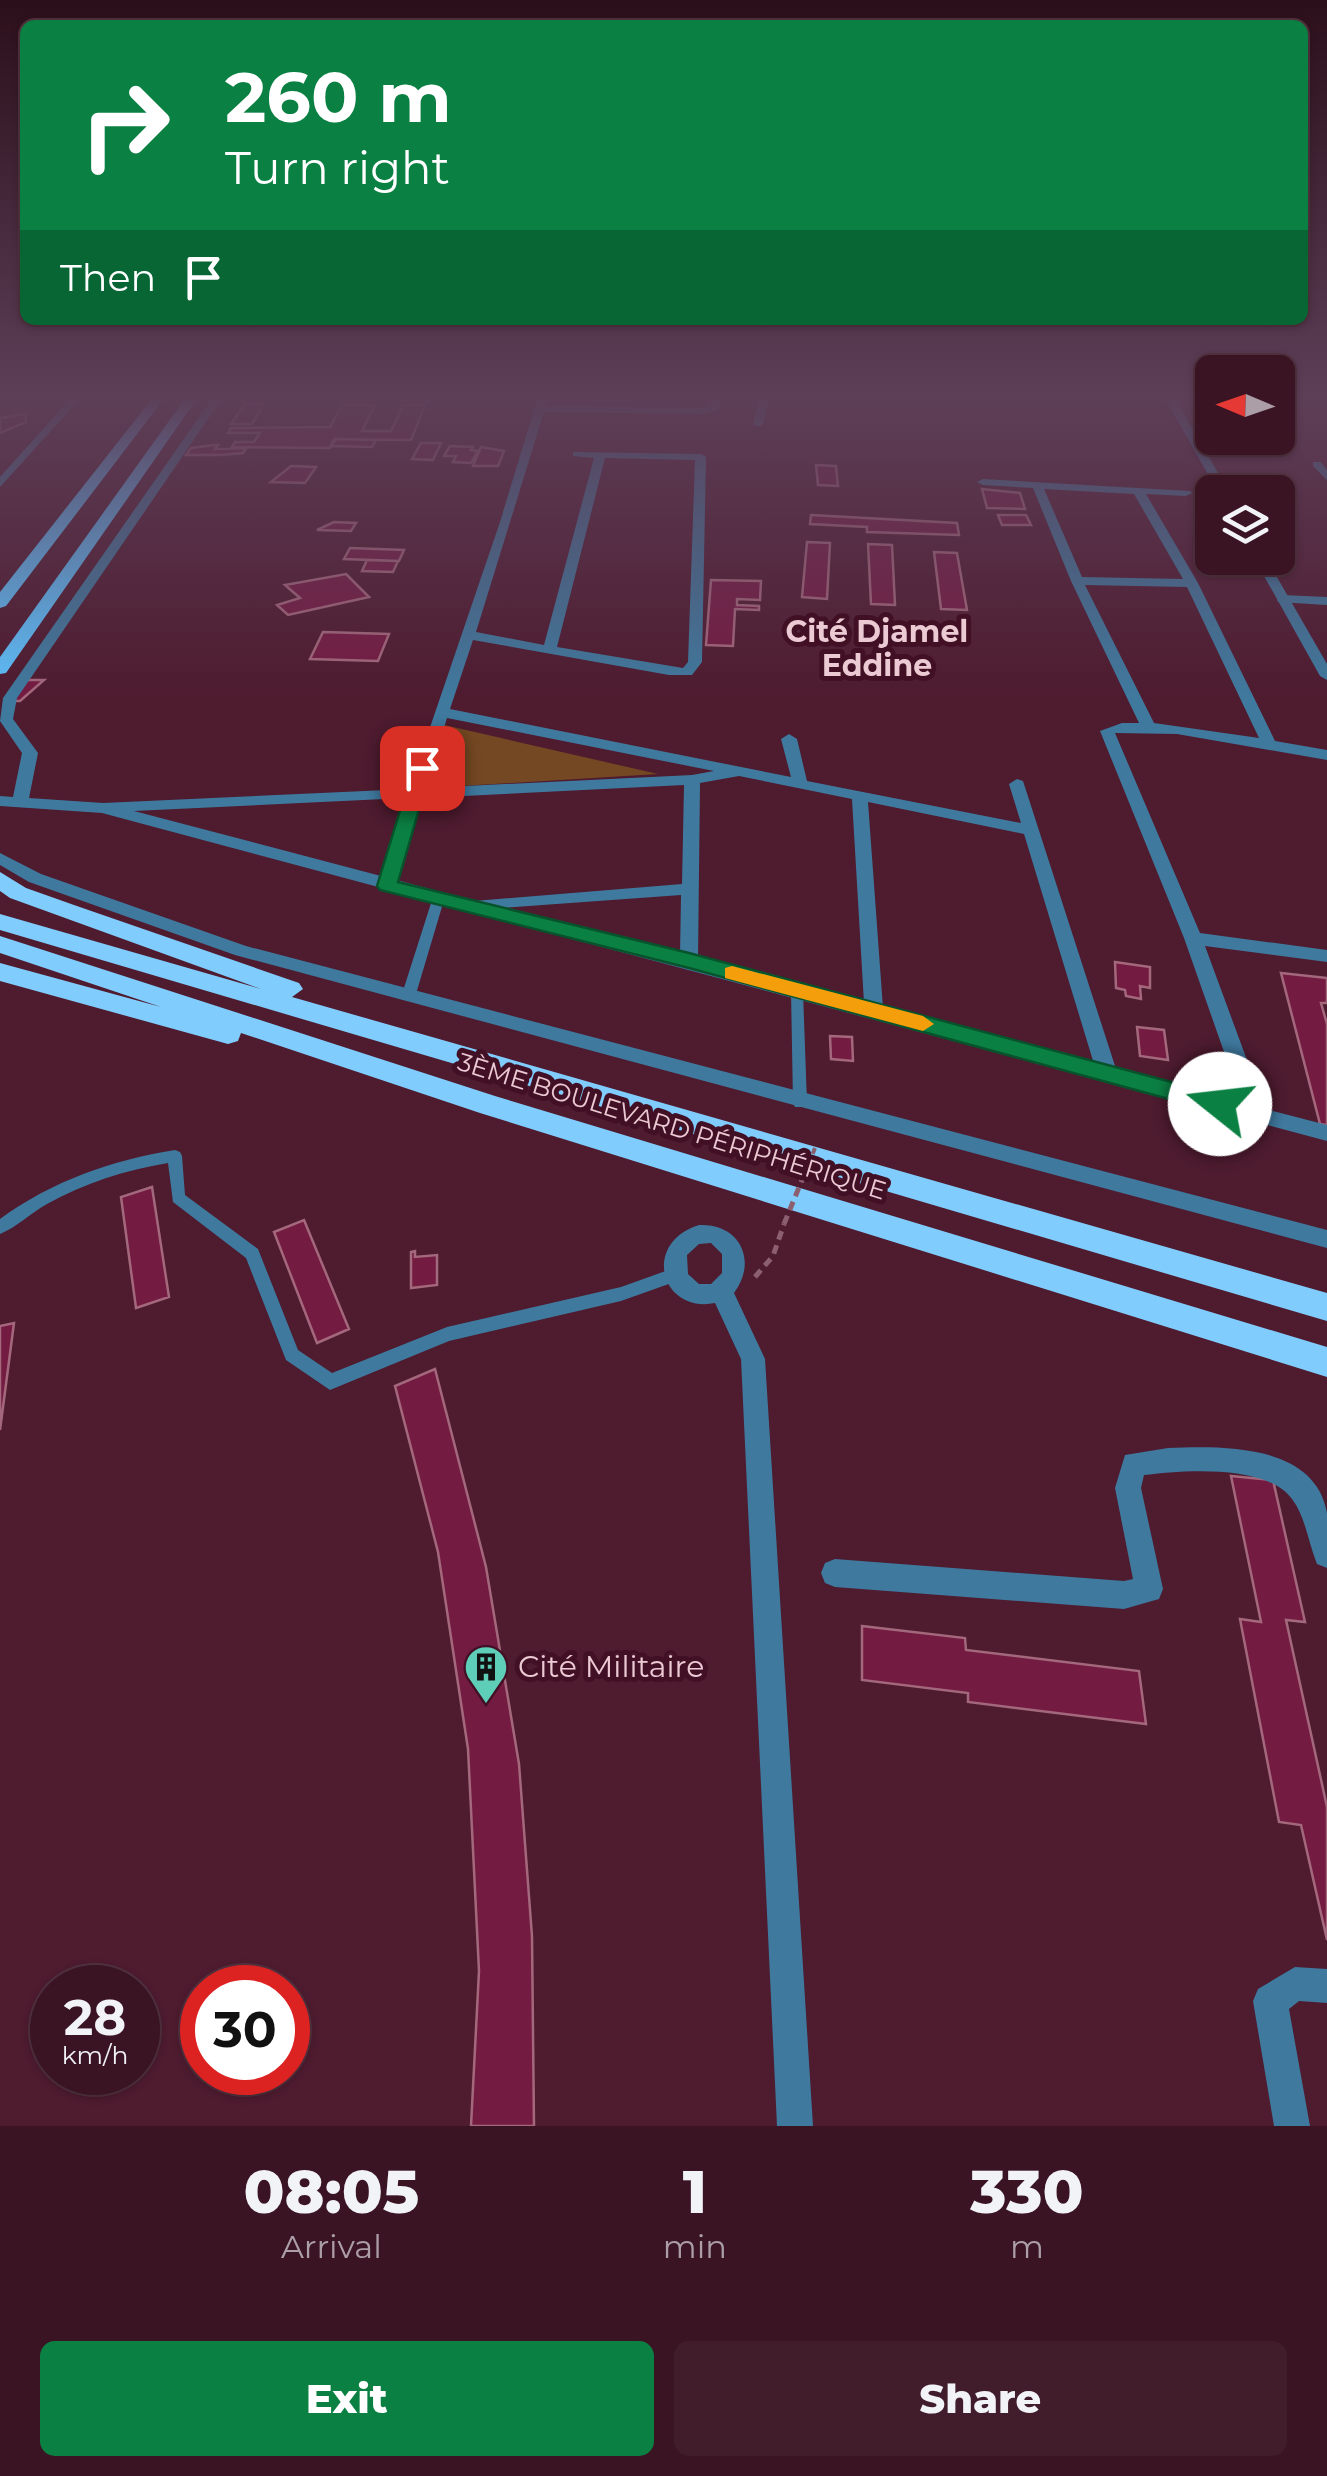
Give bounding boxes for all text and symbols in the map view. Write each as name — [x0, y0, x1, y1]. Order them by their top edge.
text: 260 m — [225, 54, 452, 140]
icon: right — [60, 60, 190, 190]
text: Turn right — [225, 140, 450, 195]
icon: arrive — [176, 250, 231, 305]
text: Then — [60, 254, 156, 301]
north arrow — [1195, 355, 1295, 455]
map controls — [1195, 355, 1295, 575]
button: layers — [1195, 475, 1295, 575]
district label: Cité Djamel Eddine — [786, 613, 968, 684]
pin — [380, 726, 465, 811]
icon: arrive — [395, 741, 450, 796]
street label: 3ÈME BOULEVARD PÉRIPHÉRIQUE — [454, 1046, 890, 1206]
position arrow — [1168, 1052, 1272, 1156]
building icon: Cité Militaire — [463, 1644, 509, 1705]
place label: Cité Militaire — [518, 1648, 704, 1685]
speed limit sign: 30 — [180, 1965, 310, 2095]
text: 28 — [64, 1987, 126, 2048]
text: km/h — [62, 2040, 128, 2070]
text: 08:05 — [243, 2155, 419, 2228]
text: 1 — [683, 2155, 707, 2228]
text: 330 — [970, 2155, 1084, 2228]
text: Arrival — [281, 2227, 382, 2266]
text: min — [663, 2227, 727, 2266]
text: m — [1010, 2227, 1044, 2266]
button: Exit — [40, 2341, 654, 2456]
button: Share — [674, 2341, 1287, 2456]

